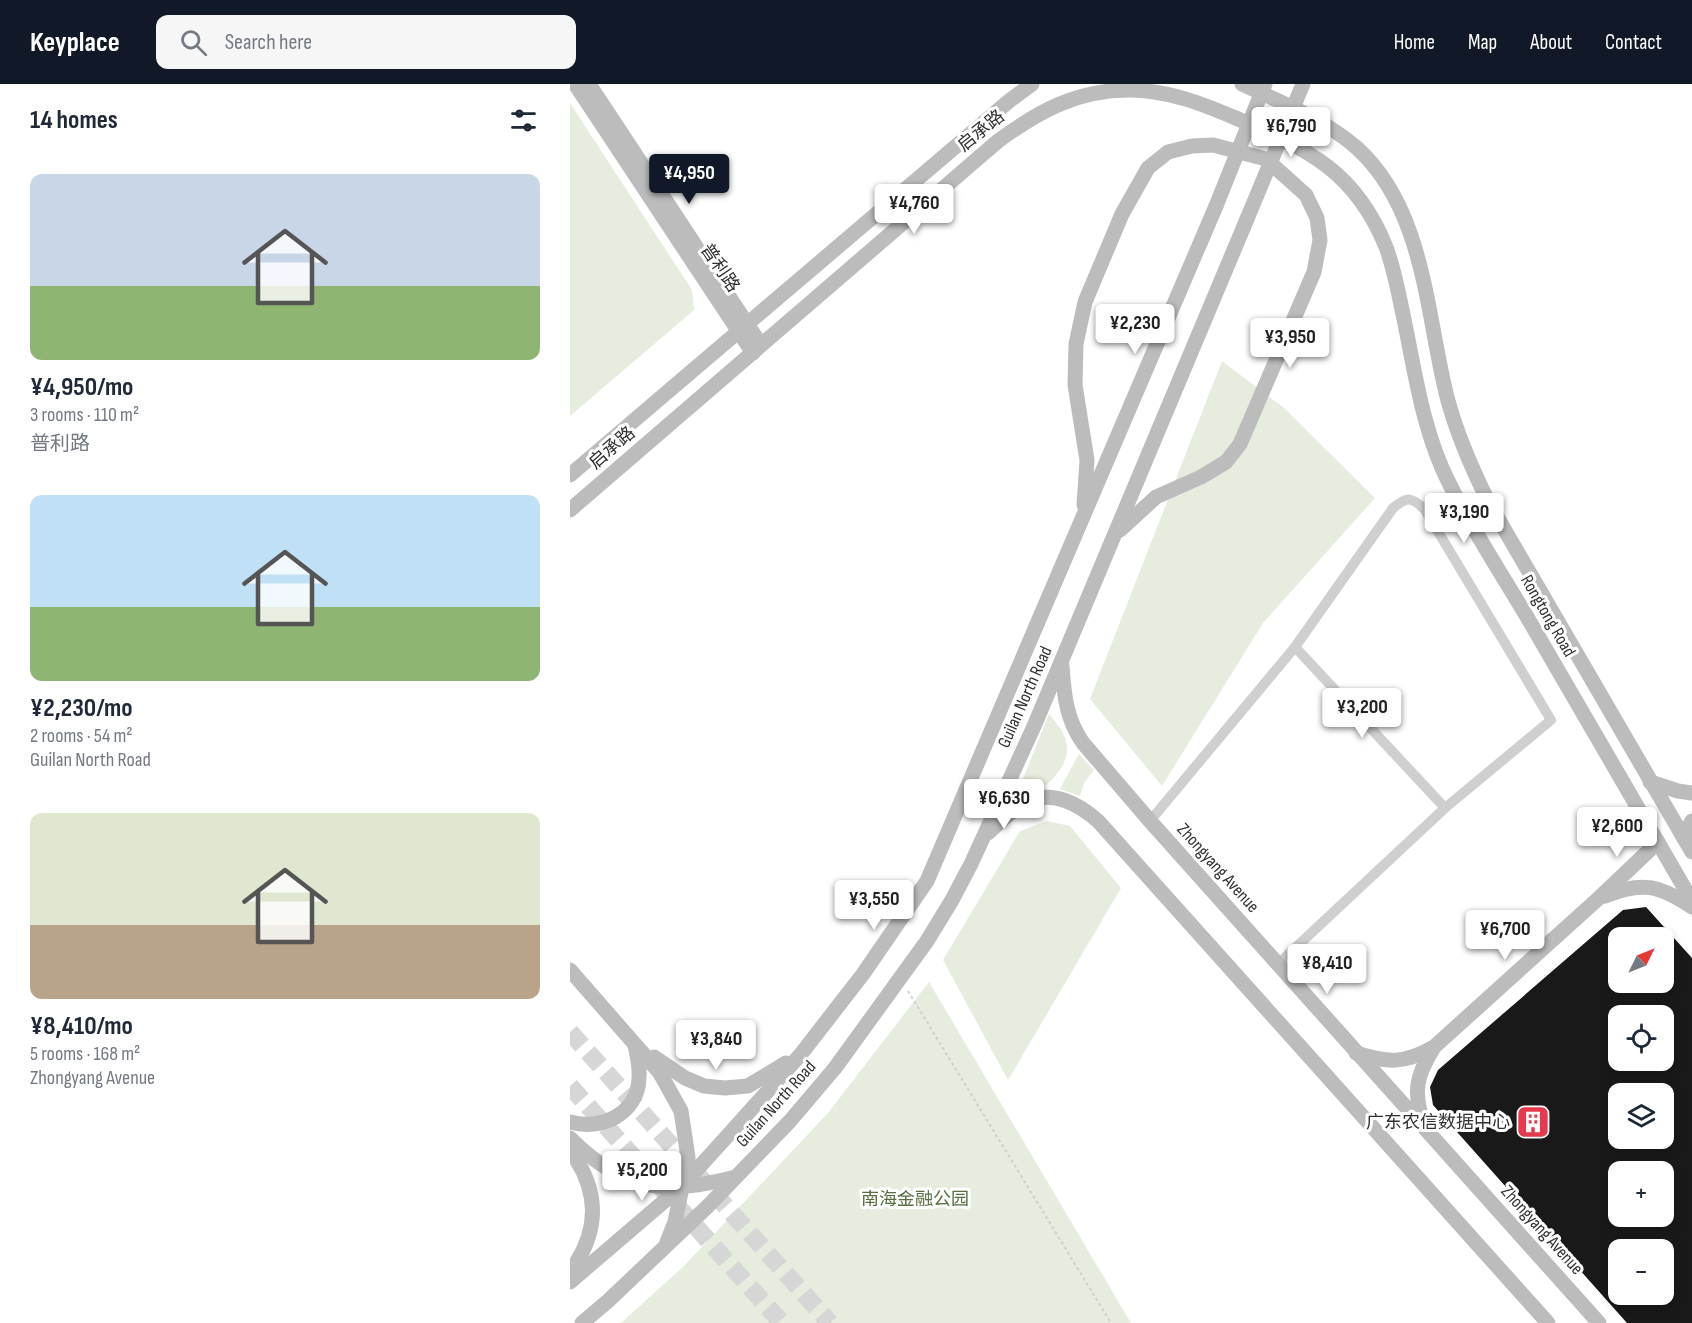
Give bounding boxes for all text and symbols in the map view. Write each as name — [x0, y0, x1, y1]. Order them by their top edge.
search box — [156, 15, 576, 69]
text: Keyplace — [30, 26, 120, 59]
icon: search — [177, 26, 210, 59]
text: Search here — [225, 29, 312, 56]
text: Home — [1394, 30, 1435, 55]
text: Map — [1468, 30, 1497, 55]
text: About — [1530, 30, 1572, 55]
text: Contact — [1605, 30, 1662, 55]
icon: filters — [507, 104, 540, 137]
text: 14 homes — [30, 105, 118, 136]
street label: 启承路 — [953, 106, 1009, 156]
pin: ¥6,790 — [1242, 107, 1340, 158]
text: ¥6,790 — [1265, 114, 1317, 138]
pin: ¥4,950 — [640, 154, 738, 205]
text: ¥4,950 — [663, 161, 715, 185]
pin: ¥4,760 — [865, 184, 963, 235]
text: ¥4,760 — [889, 191, 939, 215]
icon: home — [231, 213, 339, 321]
street label: 普利路 — [696, 240, 744, 296]
pin: ¥2,230 — [1086, 304, 1184, 355]
text: ¥2,230 — [1110, 311, 1160, 335]
pin: ¥3,950 — [1241, 318, 1339, 369]
text: ¥3,950 — [1264, 325, 1316, 349]
text: ¥4,950/mo — [30, 372, 133, 403]
text: 3 rooms · 110 m² — [30, 403, 139, 427]
street label: 启承路 — [585, 422, 639, 474]
text: 普利路 — [30, 432, 90, 456]
pin: ¥3,190 — [1415, 493, 1513, 544]
text: ¥3,190 — [1439, 500, 1489, 524]
icon: home — [231, 534, 339, 642]
street label: Rongtong Road — [1516, 571, 1580, 661]
street label: Guilan North Road — [993, 643, 1057, 751]
pin: ¥3,200 — [1313, 688, 1411, 739]
text: ¥2,230/mo — [30, 693, 133, 724]
text: ¥3,200 — [1336, 695, 1388, 719]
text: 2 rooms · 54 m² — [30, 724, 132, 748]
text: Guilan North Road — [30, 748, 151, 772]
pin: ¥6,630 — [955, 779, 1053, 830]
text: ¥6,630 — [978, 786, 1030, 810]
pin: ¥2,600 — [1568, 807, 1666, 858]
text: ¥2,600 — [1591, 814, 1643, 838]
street label: Zhongyang Avenue — [1173, 819, 1263, 917]
icon: home — [231, 852, 339, 960]
pin: ¥3,550 — [825, 880, 923, 931]
text: ¥3,550 — [849, 887, 899, 911]
pin: ¥6,700 — [1456, 910, 1554, 961]
text: ¥6,700 — [1479, 917, 1531, 941]
north arrow — [1608, 927, 1674, 993]
map controls — [1608, 927, 1674, 1305]
pin: ¥8,410 — [1278, 944, 1376, 995]
text: ¥8,410 — [1301, 951, 1353, 975]
button: locate — [1608, 1005, 1674, 1071]
text: ¥8,410/mo — [30, 1011, 133, 1042]
pin: ¥3,840 — [667, 1020, 765, 1071]
text: ¥3,840 — [690, 1027, 742, 1051]
text: 5 rooms · 168 m² — [30, 1042, 140, 1066]
street label: Guilan North Road — [732, 1057, 820, 1151]
text: Zhongyang Avenue — [30, 1066, 155, 1090]
button: layers — [1608, 1083, 1674, 1149]
building icon: 广东农信数据中心 — [1515, 1104, 1551, 1140]
place label: 广东农信数据中心 — [1366, 1112, 1510, 1133]
pin: ¥5,200 — [593, 1151, 691, 1202]
text: ¥5,200 — [616, 1158, 668, 1182]
button: + — [1608, 1161, 1674, 1227]
street label: Zhongyang Avenue — [1497, 1181, 1587, 1279]
park label: 南海金融公园 — [861, 1189, 969, 1210]
button: − — [1608, 1239, 1674, 1305]

